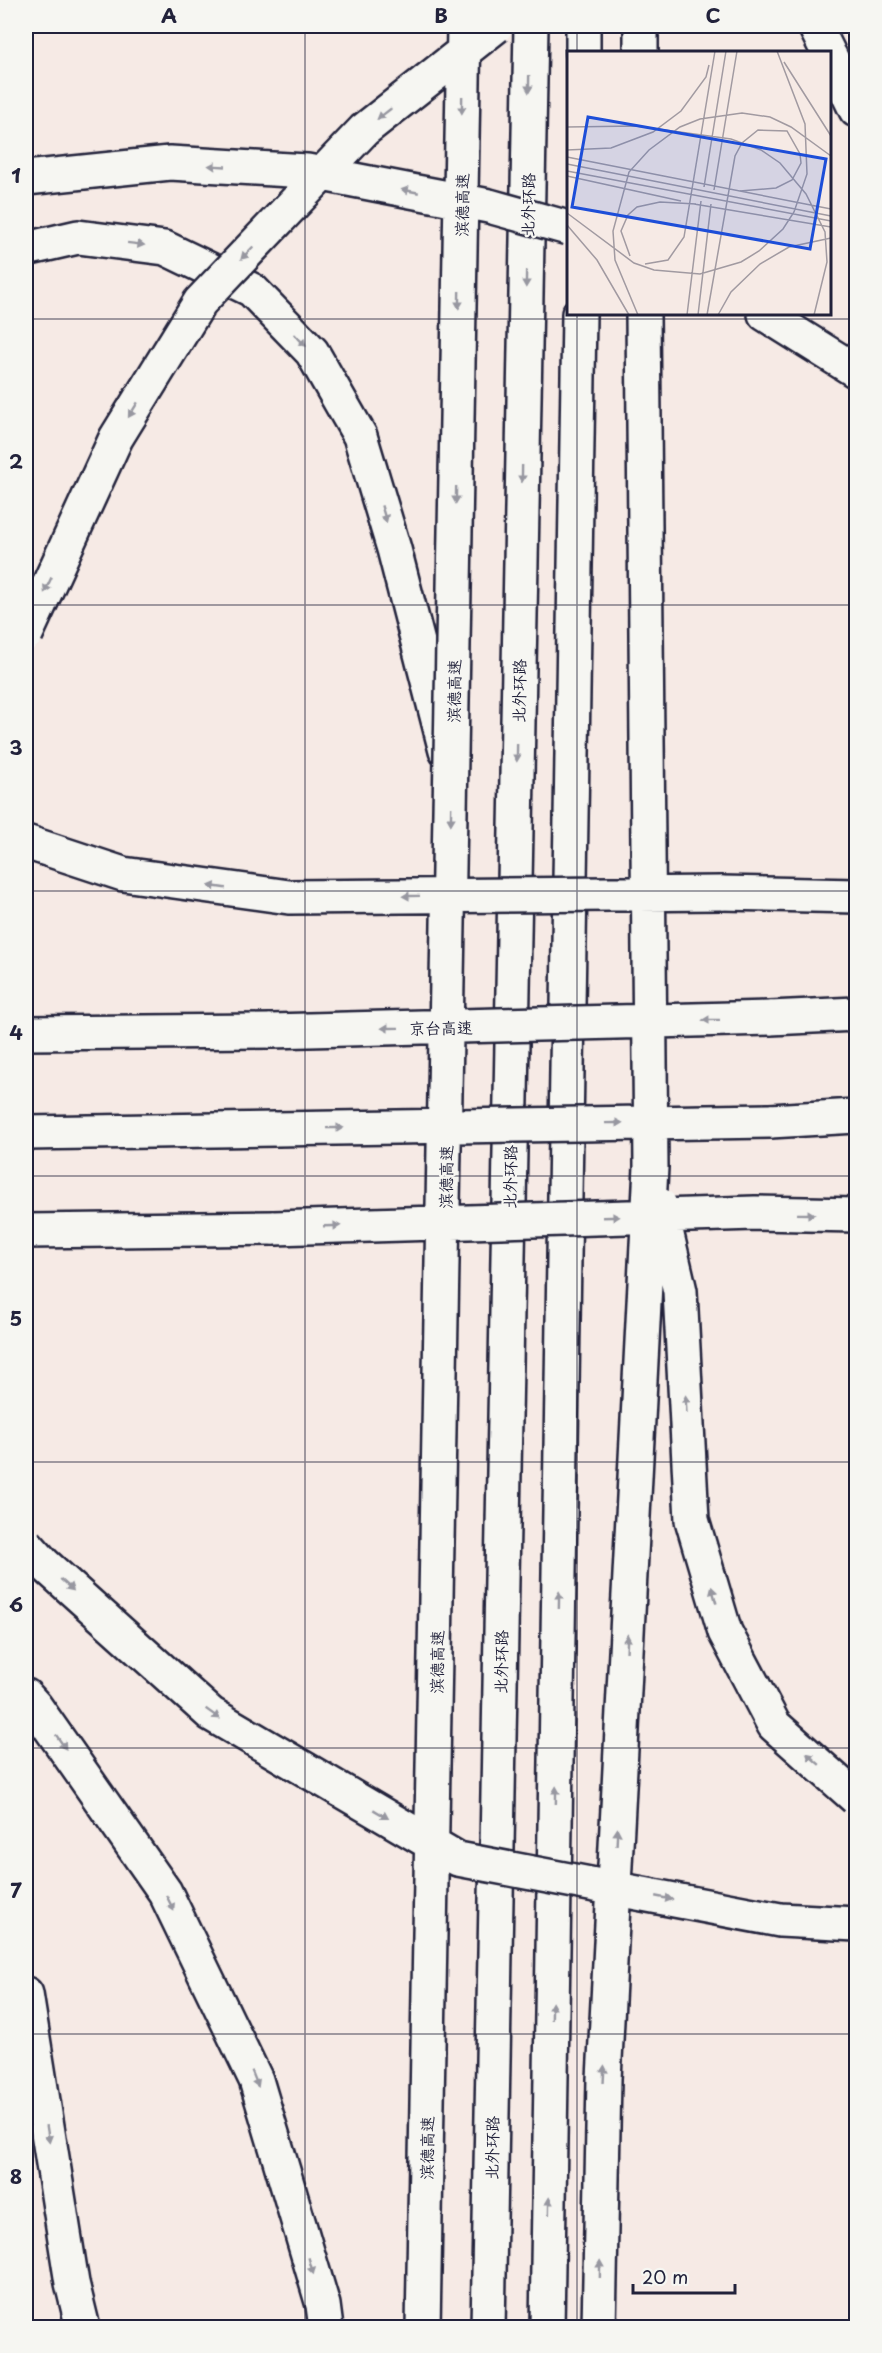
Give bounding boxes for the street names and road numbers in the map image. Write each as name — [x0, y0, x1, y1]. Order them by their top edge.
street label: 滨德高速 — [448, 173, 474, 237]
street label: 北外环路 — [514, 173, 540, 237]
street label: 滨德高速 — [440, 659, 466, 723]
street label: 北外环路 — [505, 659, 531, 723]
street label: 京台高速 — [409, 1014, 473, 1040]
street label: 滨德高速 — [432, 1145, 458, 1209]
street label: 北外环路 — [496, 1145, 522, 1209]
street label: 滨德高速 — [423, 1630, 449, 1694]
street label: 北外环路 — [487, 1630, 513, 1694]
street label: 滨德高速 — [413, 2116, 439, 2180]
street label: 北外环路 — [478, 2116, 504, 2180]

